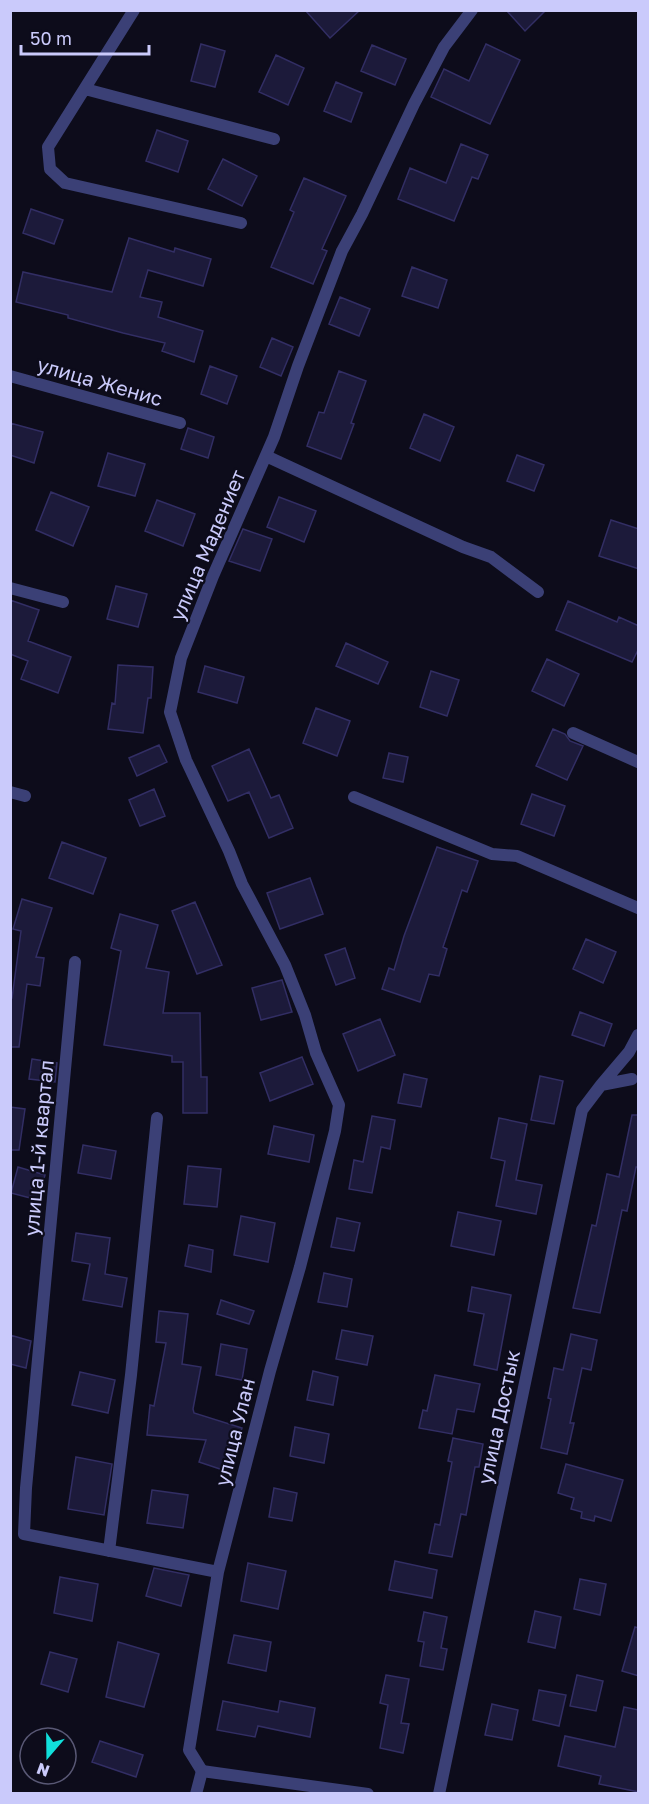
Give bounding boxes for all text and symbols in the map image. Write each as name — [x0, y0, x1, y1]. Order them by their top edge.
scale bar — [21, 18, 148, 56]
text: 50 m — [30, 27, 72, 49]
street label: улица Женис — [35, 352, 166, 410]
street label: улица Мадениет — [164, 466, 250, 624]
street label: улица 1-й квартал — [18, 1059, 58, 1237]
street label: улица Достык — [472, 1348, 524, 1486]
street label: улица Улан — [209, 1375, 259, 1489]
north arrow — [18, 1726, 78, 1786]
text: N — [34, 1759, 52, 1782]

